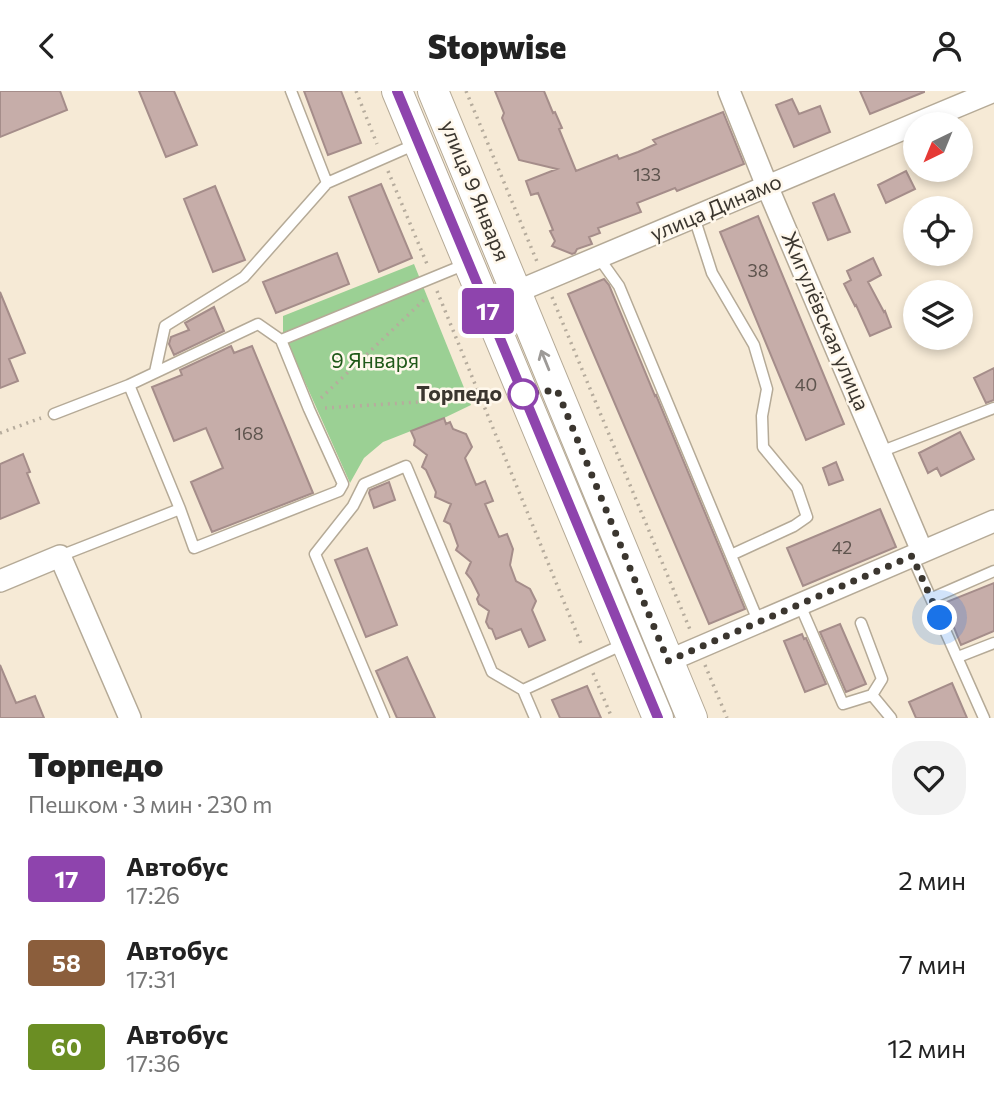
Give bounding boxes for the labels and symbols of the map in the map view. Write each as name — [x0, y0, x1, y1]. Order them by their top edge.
north arrow — [903, 112, 973, 182]
street label: улица 9 Января — [437, 116, 516, 264]
house number: 133 — [633, 163, 661, 185]
street label: улица Динамо — [646, 168, 785, 246]
street label: Жигулёвская улица — [777, 227, 875, 414]
house number: 38 — [747, 259, 769, 281]
line badge: 17 — [456, 288, 520, 334]
park label: 9 Января — [331, 347, 419, 372]
one-way arrow — [537, 350, 550, 372]
house number: 40 — [795, 373, 817, 395]
marker: Торпедо — [508, 379, 538, 409]
place label: Торпедо — [416, 380, 502, 405]
house number: 168 — [234, 422, 264, 444]
house number: 42 — [832, 536, 852, 558]
your location — [922, 600, 957, 635]

